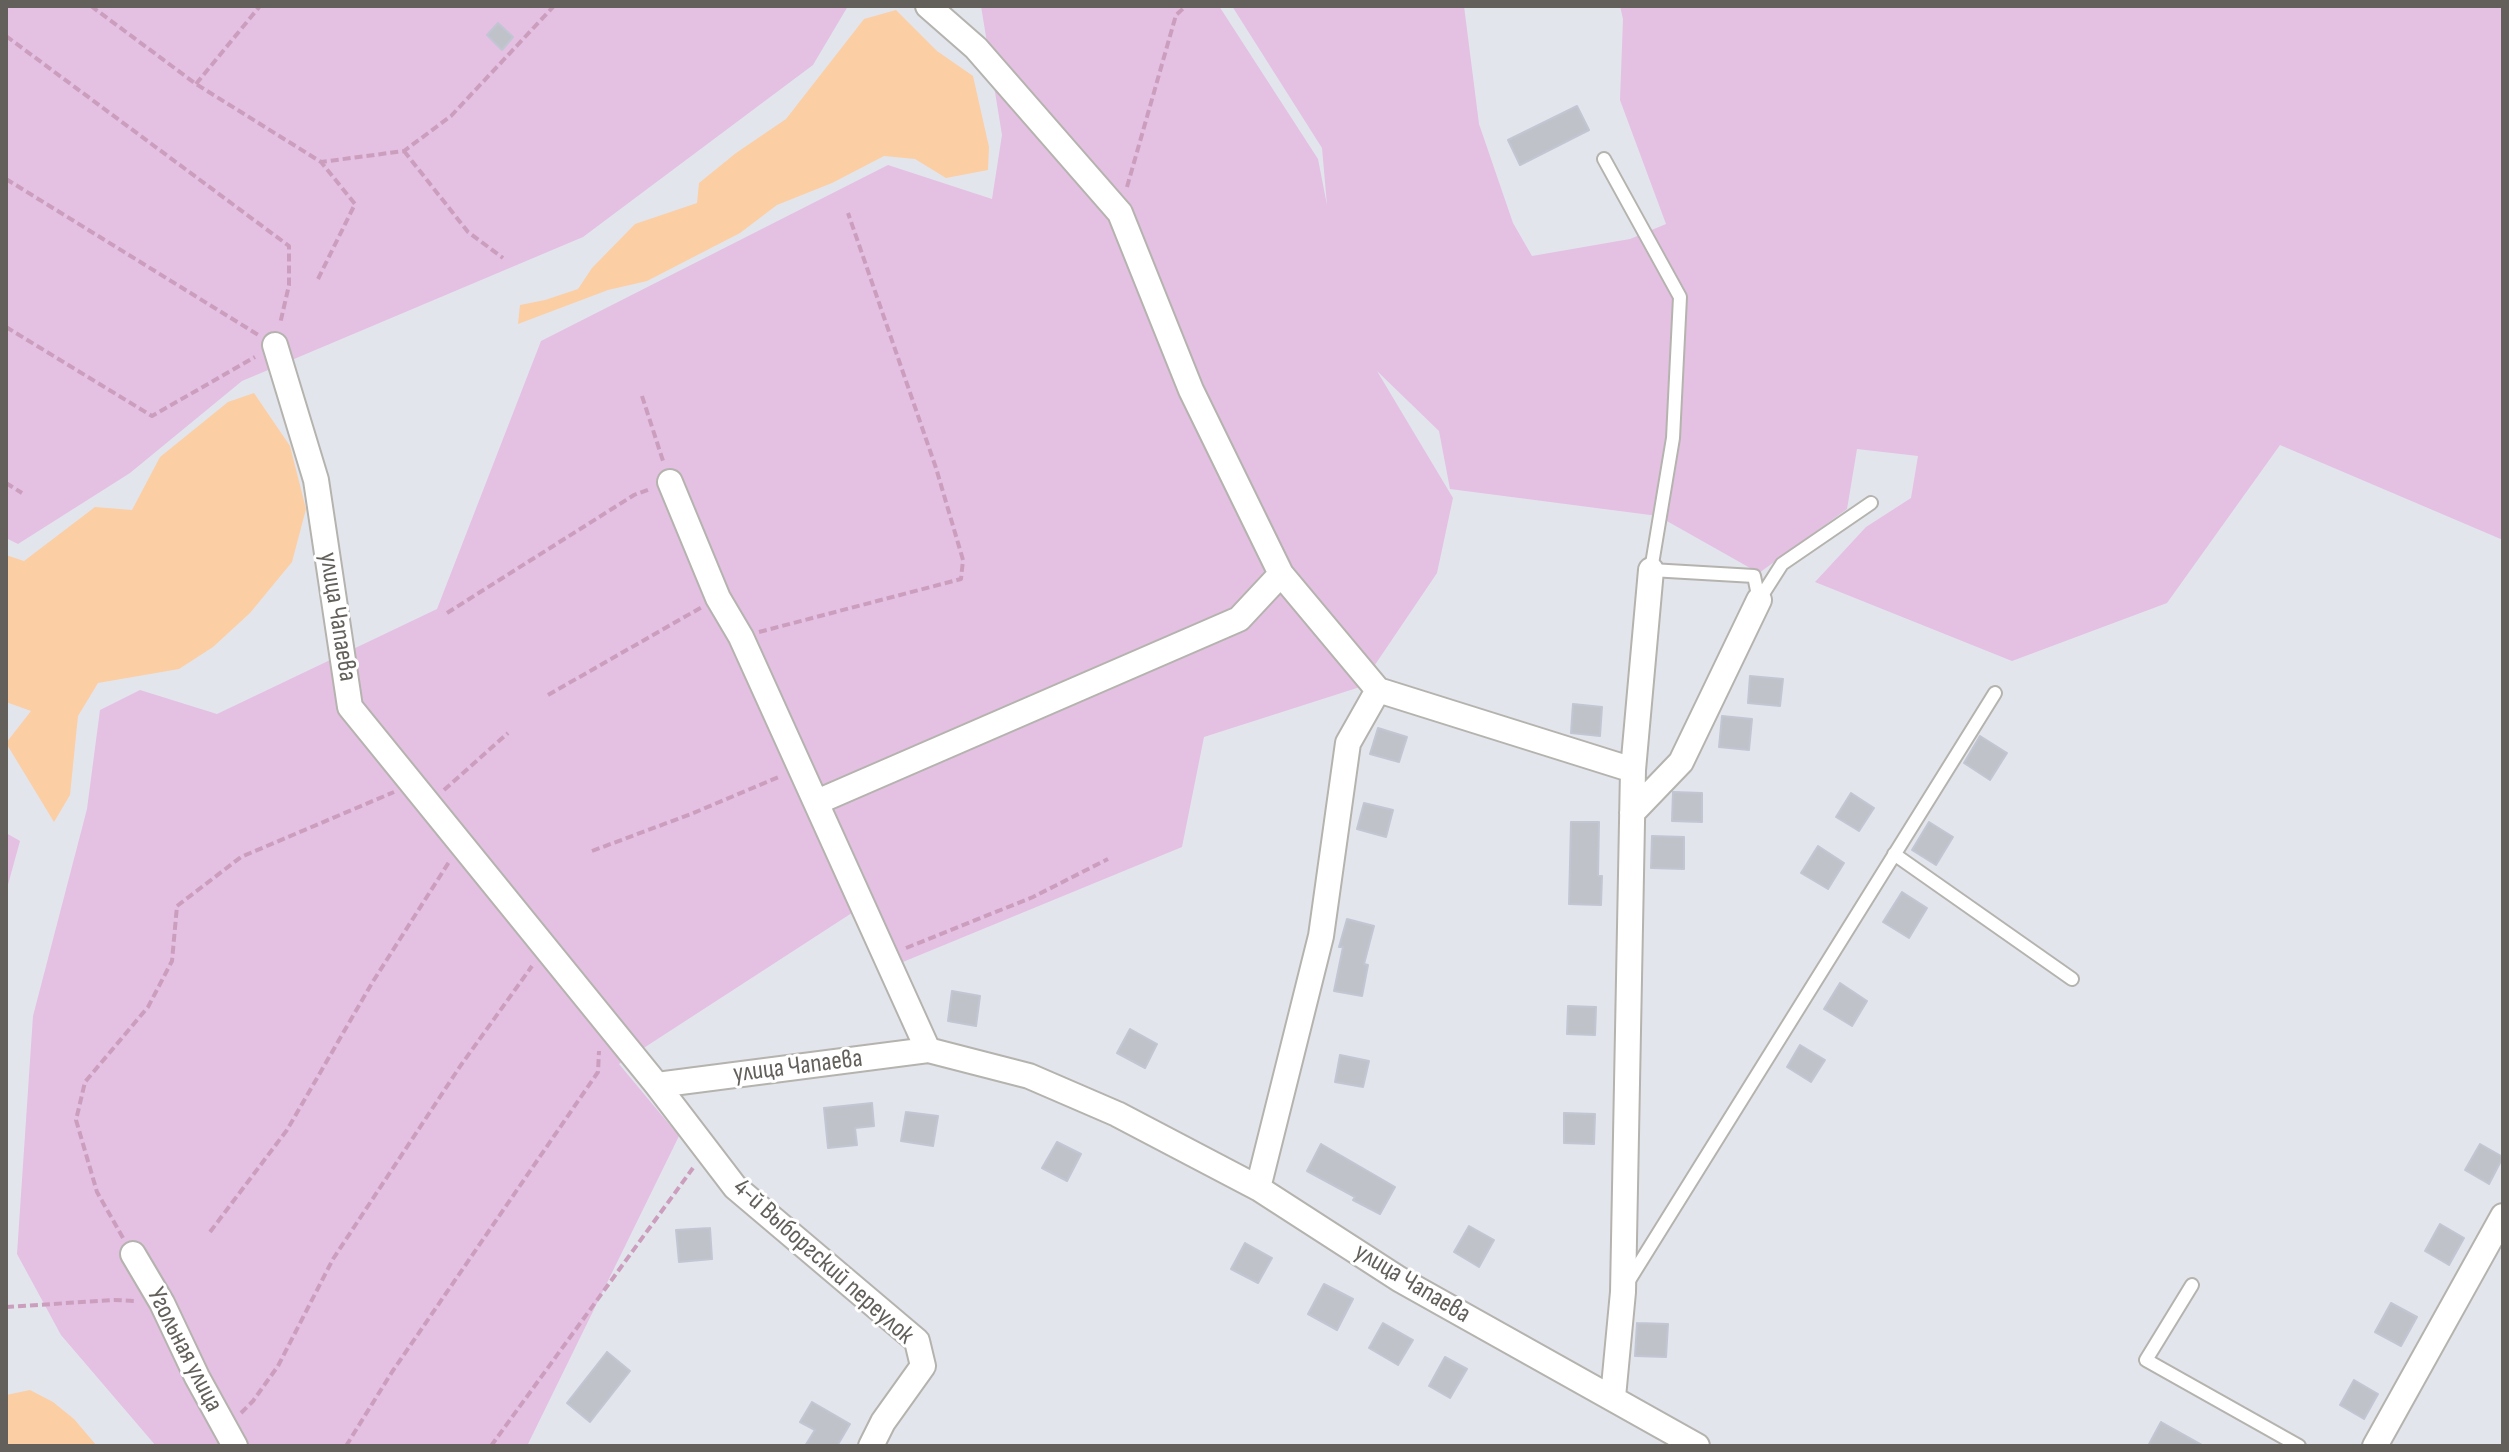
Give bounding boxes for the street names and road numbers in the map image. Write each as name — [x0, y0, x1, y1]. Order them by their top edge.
street label: улица Чапаева — [311, 550, 363, 684]
street label: улица Чапаева — [732, 1044, 864, 1090]
street label: 4-й Выборгский переулок — [726, 1173, 920, 1351]
street label: улица Чапаева — [1348, 1237, 1476, 1331]
street label: Угольная улица — [139, 1283, 229, 1417]

